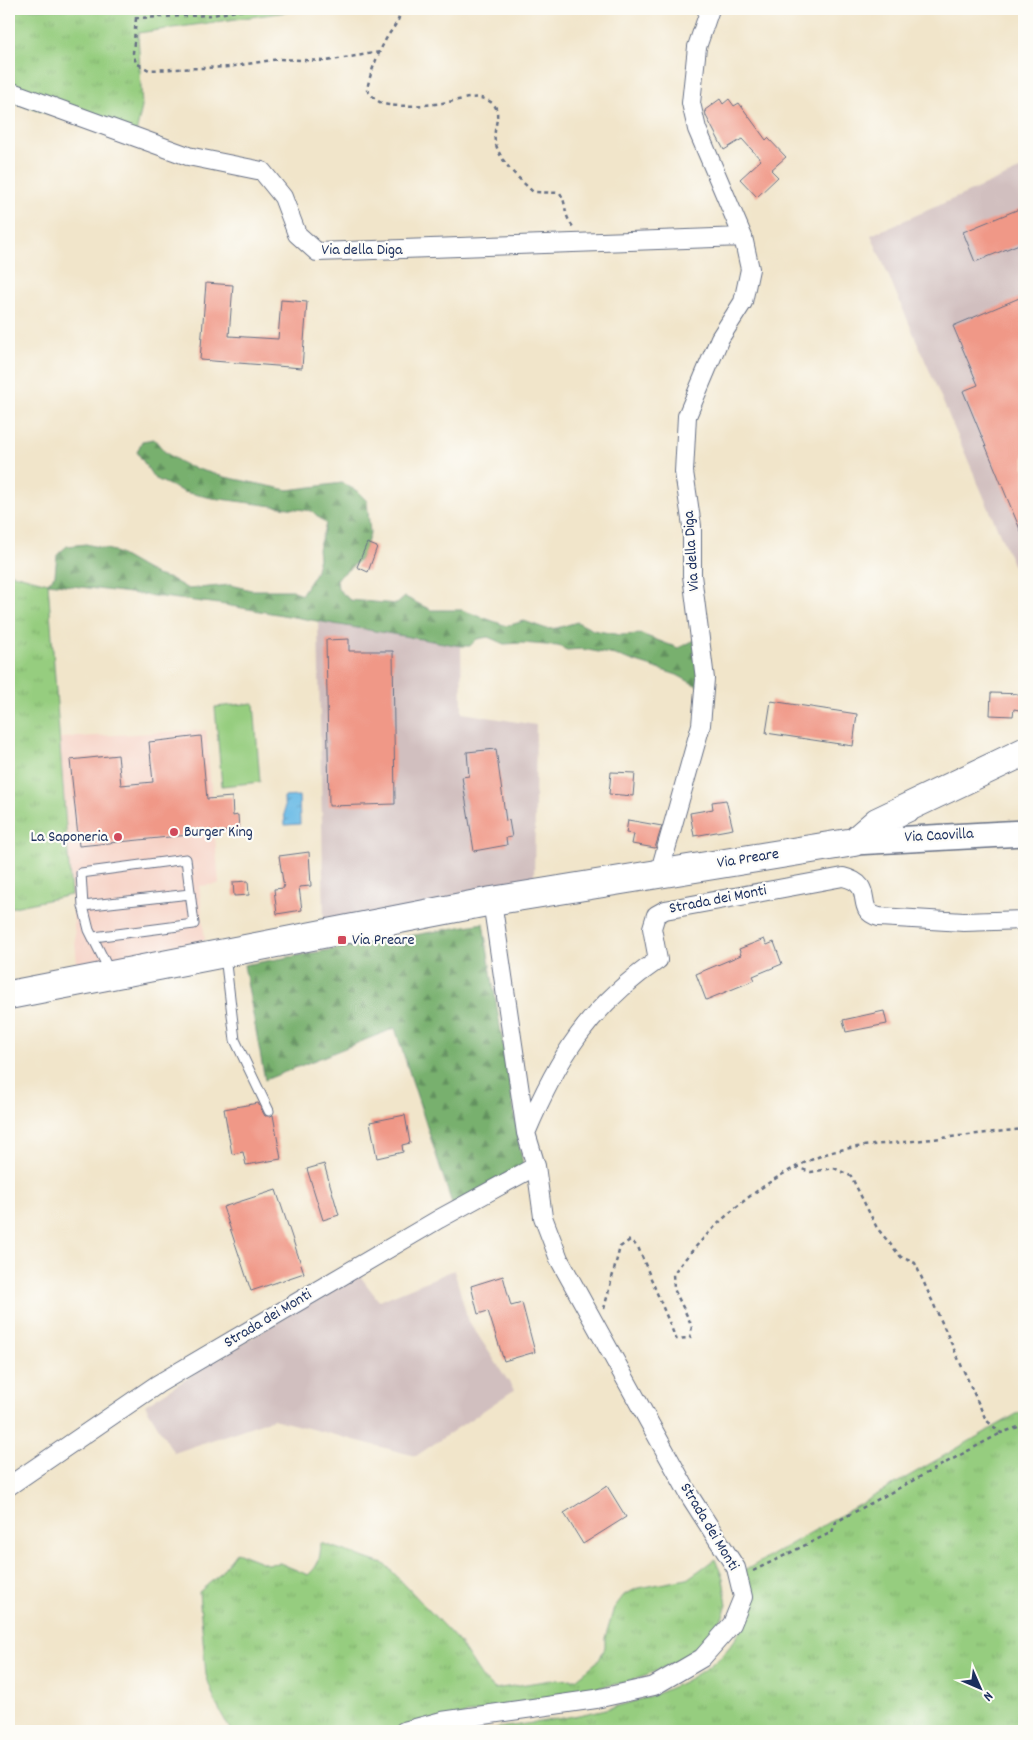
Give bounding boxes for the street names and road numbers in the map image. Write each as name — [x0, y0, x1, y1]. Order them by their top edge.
street label: Via della Diga — [322, 239, 403, 262]
street label: Via della Diga — [678, 509, 706, 592]
street label: Via Caovilla — [904, 823, 975, 849]
street label: Via Preare — [715, 843, 781, 875]
street label: Strada dei Monti — [667, 879, 769, 921]
street label: Strada dei Monti — [220, 1284, 316, 1354]
street label: Strada dei Monti — [674, 1479, 744, 1575]

